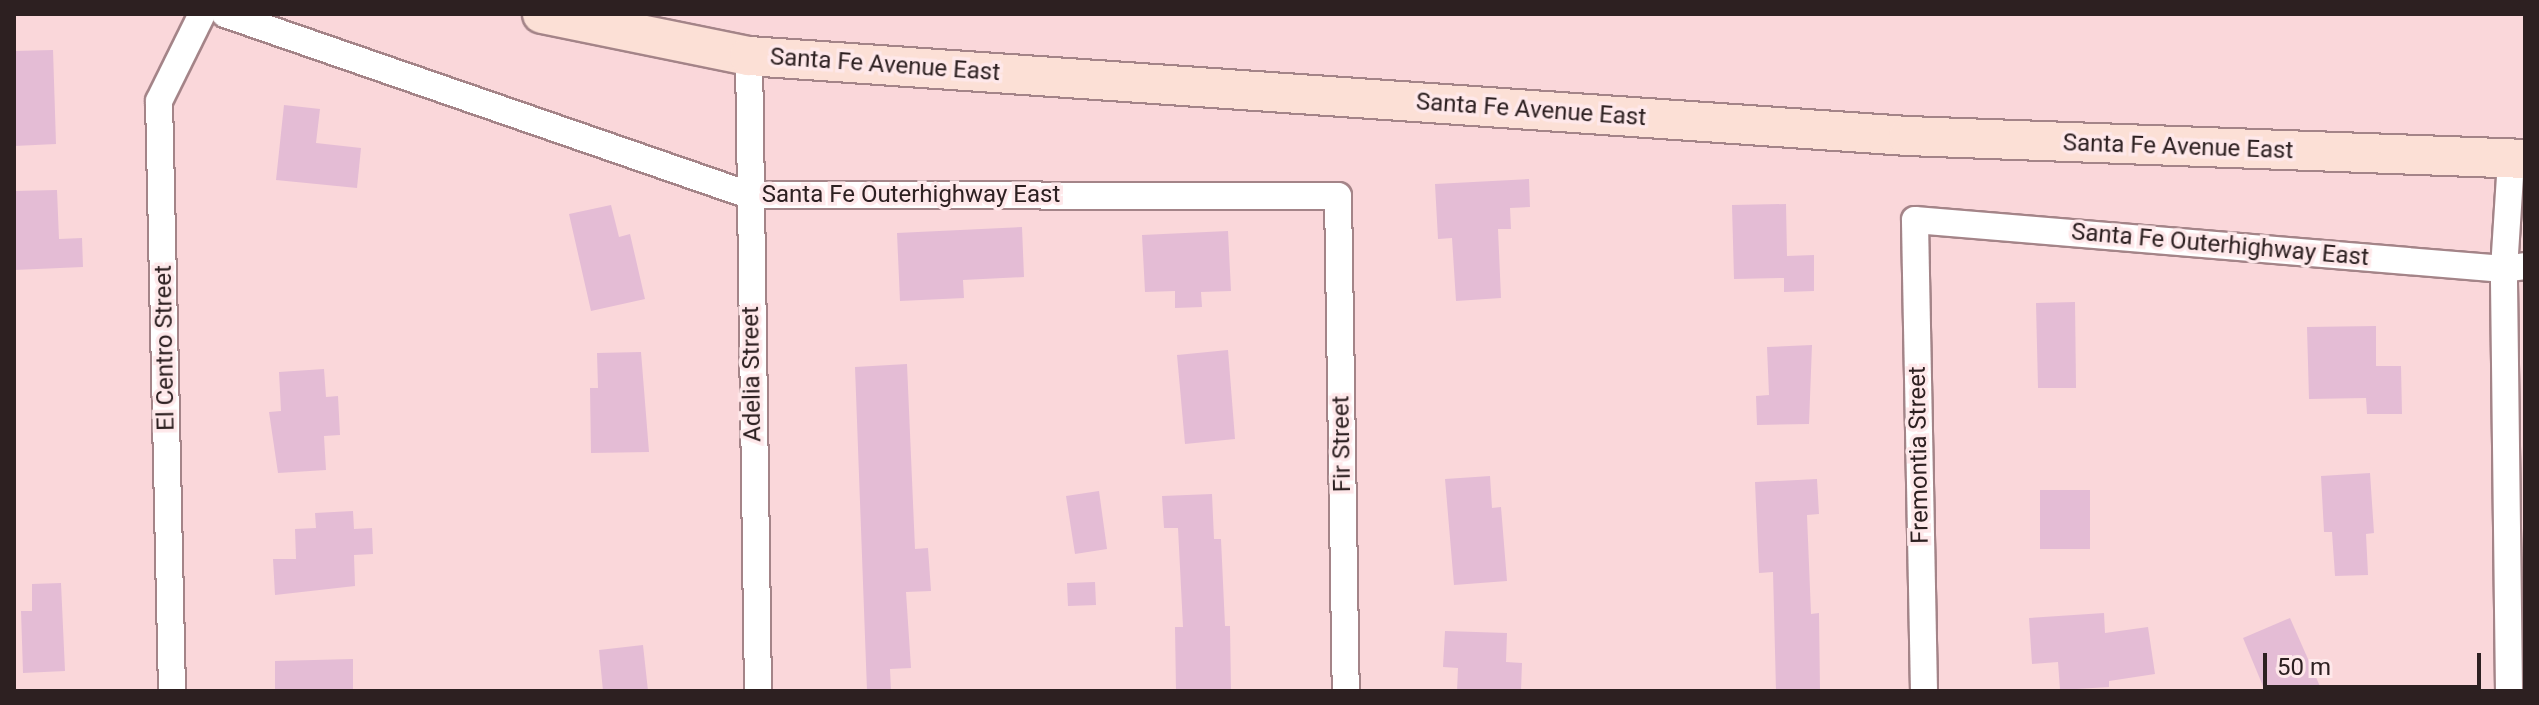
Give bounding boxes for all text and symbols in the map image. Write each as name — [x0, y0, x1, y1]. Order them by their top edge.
street label: Santa Fe Avenue East — [769, 43, 1001, 87]
street label: Santa Fe Avenue East — [1415, 88, 1647, 132]
street label: Santa Fe Avenue East — [2062, 129, 2294, 165]
street label: Santa Fe Outerhighway East — [762, 181, 1060, 209]
street label: Santa Fe Outerhighway East — [2070, 218, 2370, 272]
street label: El Centro Street — [149, 265, 181, 431]
street label: Adelia Street — [736, 306, 768, 442]
street label: Fremontia Street — [1903, 366, 1935, 544]
street label: Fir Street — [1327, 396, 1357, 492]
scale bar — [2267, 637, 2485, 687]
text: 50 m — [2277, 653, 2331, 681]

